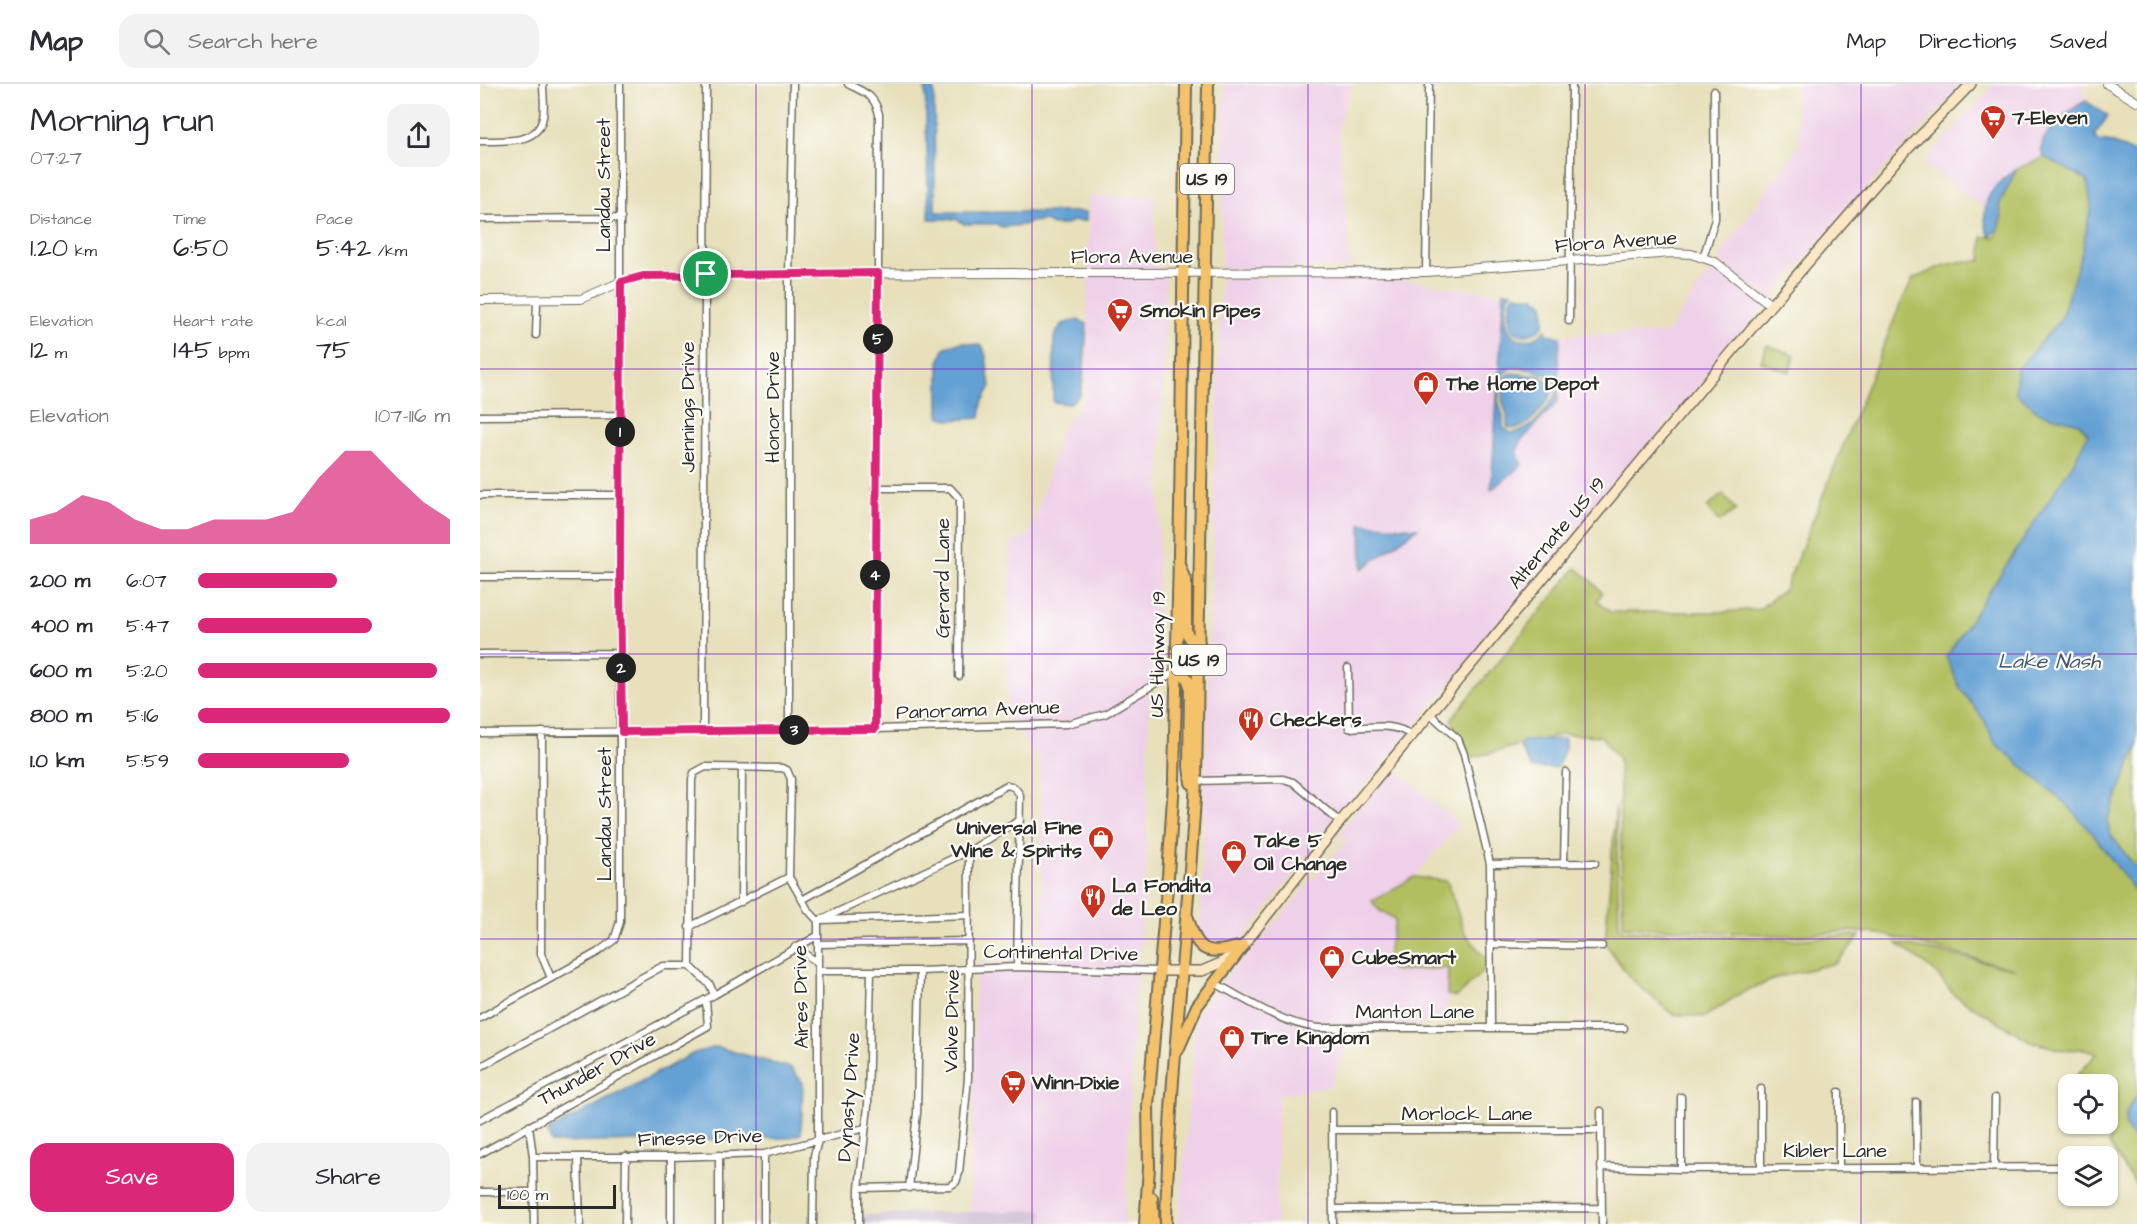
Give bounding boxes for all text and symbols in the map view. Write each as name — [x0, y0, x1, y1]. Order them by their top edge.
search box — [119, 14, 539, 68]
text: Map — [30, 22, 83, 61]
icon: search — [140, 25, 173, 58]
text: Search here — [188, 26, 318, 57]
text: Map — [1846, 27, 1886, 56]
text: Directions — [1919, 27, 2017, 56]
text: Saved — [2050, 27, 2107, 56]
text: Morning run — [30, 98, 214, 144]
supermarket icon: 7-Eleven — [1978, 103, 2008, 141]
button: share — [387, 104, 450, 167]
place label: 7-Eleven — [2011, 104, 2088, 132]
street label: Landau Street — [590, 118, 618, 252]
text: 07:27 — [30, 144, 82, 172]
road number: US 19 — [1180, 164, 1234, 194]
text: Distance — [30, 208, 92, 230]
text: Time — [173, 208, 207, 230]
text: Pace — [316, 208, 353, 230]
street label: Flora Avenue — [1554, 224, 1678, 260]
text: 1.20 — [30, 230, 68, 266]
text: 6:50 — [173, 230, 228, 266]
text: 5:42 — [316, 230, 371, 266]
text: km — [68, 240, 97, 262]
text: /km — [371, 240, 407, 262]
street label: Flora Avenue — [1071, 243, 1193, 271]
pin — [680, 248, 731, 299]
icon: arrive — [689, 257, 722, 290]
supermarket icon: Smokin Pipes — [1105, 296, 1135, 334]
place label: Smokin Pipes — [1139, 297, 1261, 325]
text: Elevation — [30, 310, 93, 332]
text: Heart rate — [173, 310, 253, 332]
text: kcal — [316, 310, 347, 332]
pin: 5 — [863, 324, 893, 354]
text: 5 — [872, 328, 884, 350]
text: 12 — [30, 332, 48, 368]
text: 145 — [173, 332, 212, 368]
text: 75 — [316, 332, 350, 368]
street label: Jennings Drive — [674, 341, 703, 473]
text: m — [48, 342, 67, 364]
text: bpm — [212, 342, 249, 364]
street label: Honor Drive — [759, 351, 787, 463]
shop icon: The Home Depot — [1411, 369, 1441, 407]
place label: The Home Depot — [1445, 370, 1600, 398]
text: Elevation — [30, 402, 109, 430]
text: 107–116 m — [375, 402, 450, 430]
pin: 1 — [605, 417, 635, 447]
text: 1 — [619, 421, 621, 443]
street label: Alternate US 19 — [1502, 471, 1612, 595]
street label: Gerard Lane — [929, 518, 957, 638]
pin: 4 — [860, 560, 890, 590]
text: 4 — [870, 564, 880, 586]
text: 200 m — [30, 567, 90, 595]
text: 6:07 — [126, 567, 167, 595]
street label: US Highway 19 — [1143, 590, 1174, 718]
text: 400 m — [30, 612, 92, 640]
text: 5:47 — [126, 612, 169, 640]
road number: US 19 — [1172, 645, 1226, 675]
water label: Lake Nash — [1998, 647, 2102, 676]
pin: 2 — [606, 653, 636, 683]
text: 600 m — [30, 657, 91, 685]
text: 5:20 — [126, 657, 168, 685]
text: 2 — [616, 657, 626, 679]
street label: Panorama Avenue — [895, 693, 1061, 727]
text: 800 m — [30, 702, 92, 730]
text: 5:16 — [126, 702, 159, 730]
restaurant icon: Checkers — [1236, 705, 1266, 743]
place label: Checkers — [1270, 706, 1362, 734]
pin: 3 — [779, 715, 809, 745]
text: 3 — [790, 719, 798, 741]
text: 1.0 km — [30, 747, 84, 775]
text: 5:59 — [126, 747, 169, 775]
street label: Landau Street — [591, 747, 619, 881]
place label: Universal Fine Wine & Spirits — [950, 814, 1082, 865]
shop icon: Universal Fine Wine & Spirits — [1086, 824, 1116, 862]
place label: Take 5 Oil Change — [1253, 827, 1347, 879]
shop icon: Take 5 Oil Change — [1219, 838, 1249, 876]
place label: La Fondita de Leo — [1111, 872, 1211, 923]
restaurant icon: La Fondita de Leo — [1078, 882, 1108, 920]
street label: Continental Drive — [983, 938, 1139, 968]
shop icon: CubeSmart — [1317, 943, 1347, 981]
place label: CubeSmart — [1352, 944, 1457, 972]
street label: Aires Drive — [786, 945, 816, 1049]
street label: Valve Drive — [937, 969, 967, 1073]
street label: Manton Lane — [1356, 998, 1475, 1026]
shop icon: Tire Kingdom — [1217, 1023, 1247, 1061]
place label: Tire Kingdom — [1250, 1024, 1369, 1053]
street label: Thunder Drive — [533, 1025, 661, 1113]
street label: Dynasty Drive — [831, 1031, 868, 1163]
supermarket icon: Winn-Dixie — [998, 1068, 1028, 1106]
place label: Winn-Dixie — [1031, 1069, 1119, 1097]
map controls — [2058, 1074, 2118, 1206]
button: locate — [2058, 1074, 2118, 1134]
street label: Morlock Lane — [1401, 1100, 1533, 1128]
street label: Finesse Drive — [637, 1122, 763, 1154]
street label: Kibler Lane — [1783, 1137, 1887, 1165]
button: Save — [30, 1143, 234, 1212]
button: Share — [246, 1143, 450, 1212]
button: layers — [2058, 1146, 2118, 1206]
scale bar — [498, 1182, 616, 1210]
text: 100 m — [507, 1184, 548, 1206]

